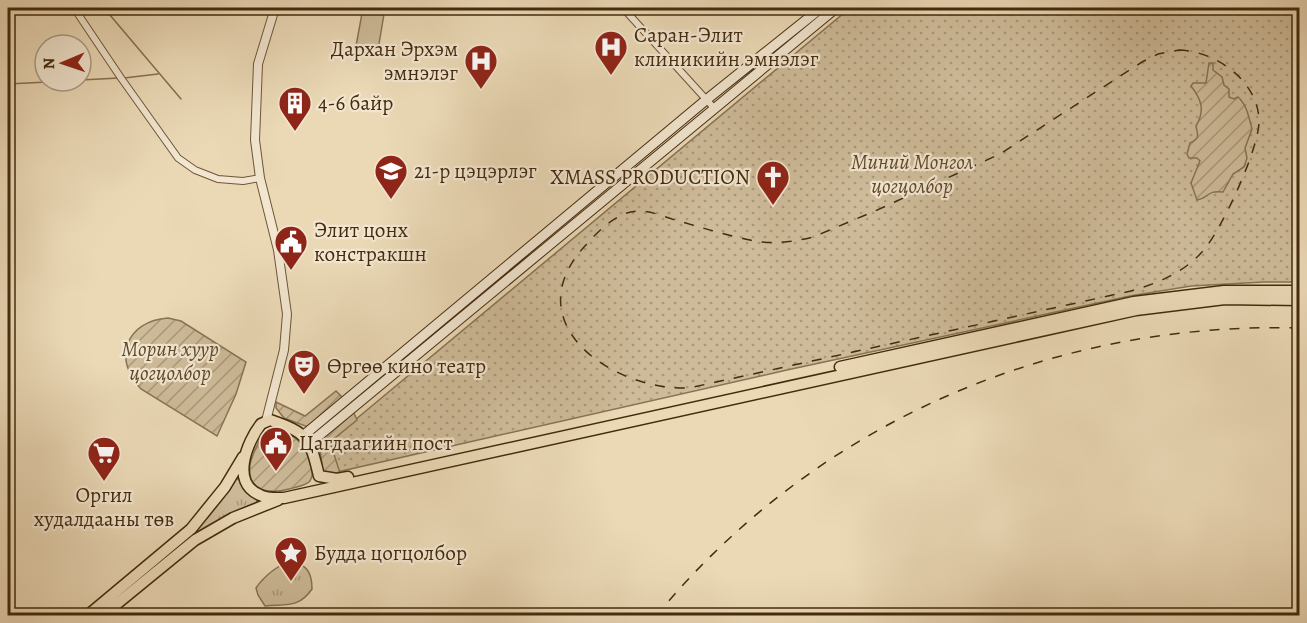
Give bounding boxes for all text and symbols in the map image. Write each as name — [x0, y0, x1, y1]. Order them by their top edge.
place label: Саран-Элит клиникийн эмнэлэг — [634, 21, 819, 73]
hospital icon: Саран-Элит клиникийн эмнэлэг — [593, 29, 629, 76]
north arrow — [33, 33, 93, 93]
place label: Дархан Эрхэм эмнэлэг — [331, 35, 458, 87]
hospital icon: Дархан Эрхэм эмнэлэг — [463, 43, 499, 90]
text: N — [38, 57, 60, 70]
building icon: 4-6 байр — [277, 85, 313, 132]
place label: 4-6 байр — [318, 89, 393, 117]
park label: Миний Монгол цогцолбор — [851, 148, 974, 200]
school or university icon: 21-р цэцэрлэг — [373, 153, 409, 200]
place label: 21-р цэцэрлэг — [414, 157, 537, 185]
church icon: XMASS PRODUCTION — [755, 159, 791, 206]
place label: XMASS PRODUCTION — [550, 163, 750, 191]
place label: Элит цонх констракшн — [314, 216, 427, 268]
public building icon: Элит цонх констракшн — [273, 224, 309, 271]
park label: Морин хуур цогцолбор — [121, 335, 219, 387]
theatre icon: Өргөө кино театр — [286, 348, 322, 395]
place label: Өргөө кино театр — [327, 352, 486, 380]
public building icon: Цагдаагийн пост — [258, 425, 294, 472]
place label: Цагдаагийн пост — [299, 429, 453, 457]
supermarket icon: Оргил худалдааны төв — [86, 435, 122, 482]
place label: Оргил худалдааны төв — [34, 481, 174, 533]
place icon: Будда цогцолбор — [273, 535, 309, 582]
place label: Будда цогцолбор — [314, 539, 467, 567]

